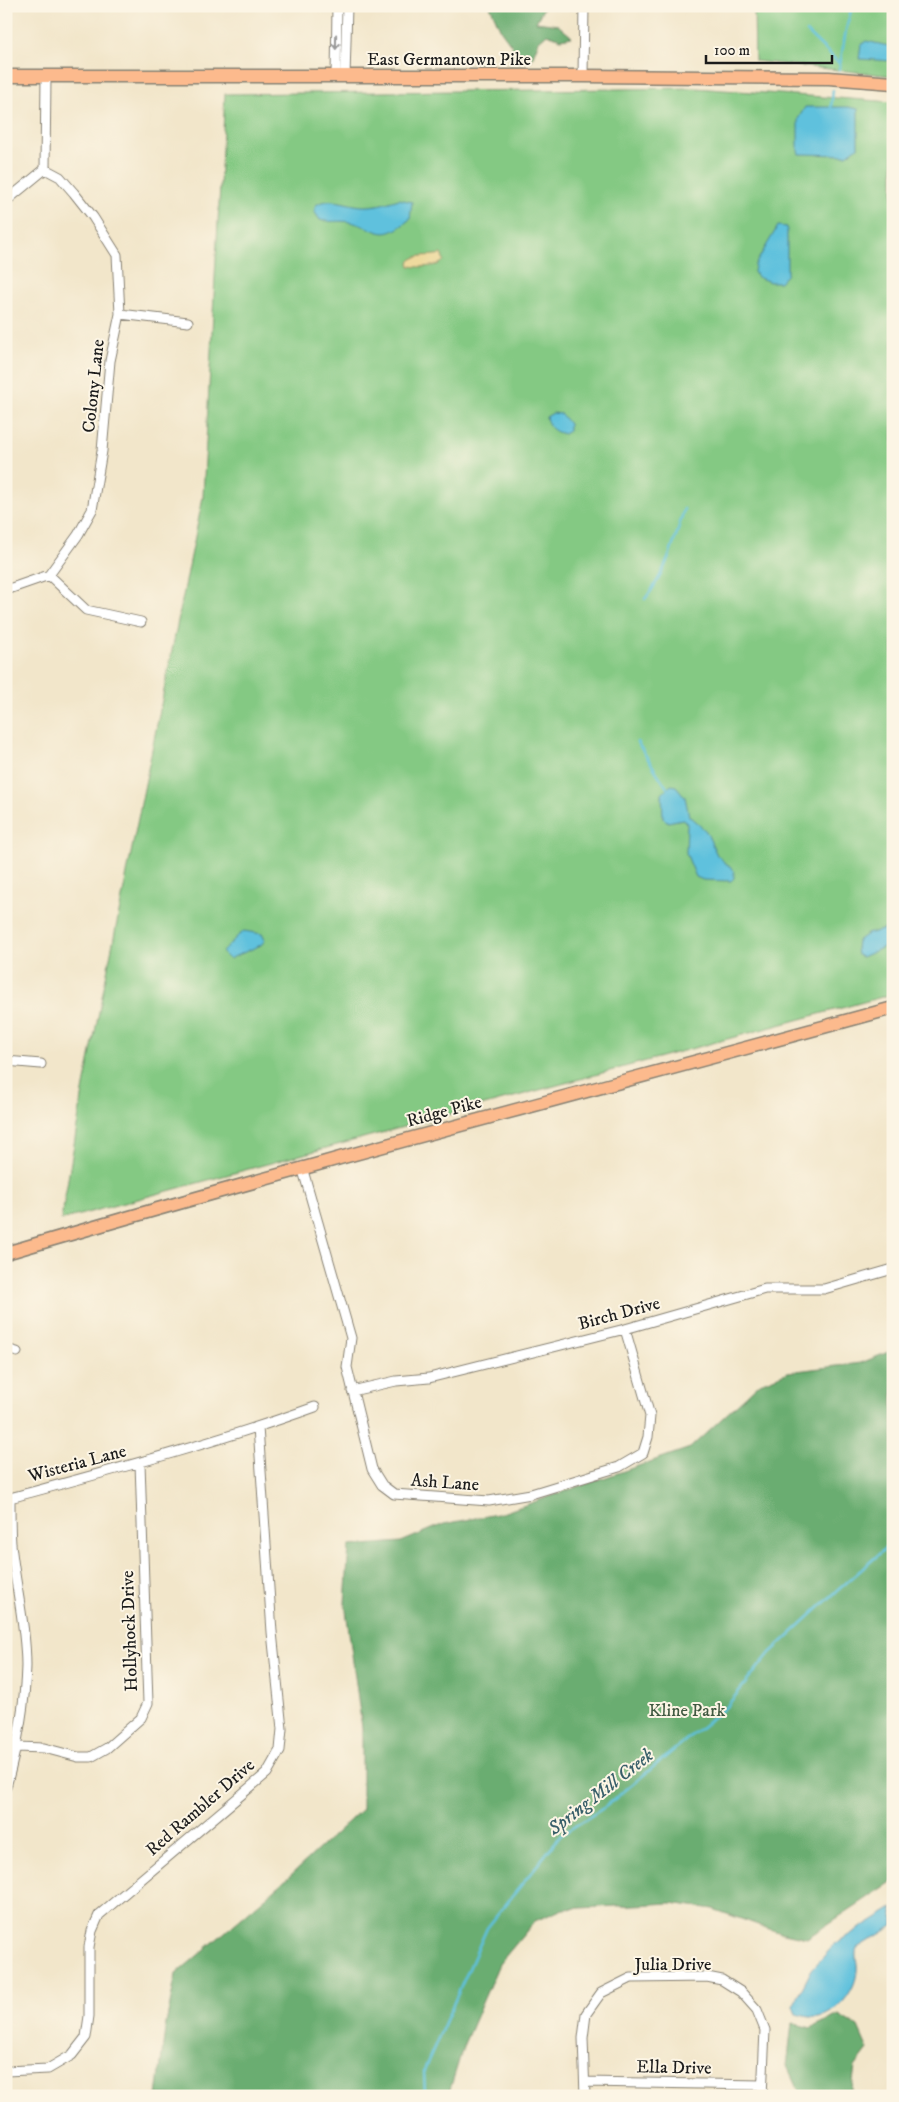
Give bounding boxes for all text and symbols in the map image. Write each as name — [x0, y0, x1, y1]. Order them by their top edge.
scale bar — [706, 32, 833, 64]
one-way arrow — [332, 34, 341, 50]
text: 100 m — [714, 41, 750, 60]
street label: East Germantown Pike — [367, 49, 531, 71]
street label: Colony Lane — [78, 338, 110, 434]
street label: Ridge Pike — [404, 1091, 484, 1133]
street label: Birch Drive — [576, 1293, 663, 1335]
street label: Wisteria Lane — [25, 1440, 129, 1488]
street label: Ash Lane — [410, 1470, 480, 1496]
street label: Hollyhock Drive — [117, 1570, 143, 1692]
park label: Kline Park — [649, 1700, 726, 1722]
water label: Spring Mill Creek — [543, 1744, 659, 1842]
street label: Red Rambler Drive — [142, 1754, 260, 1861]
street label: Julia Drive — [632, 1954, 712, 1976]
street label: Ella Drive — [636, 2056, 712, 2080]

